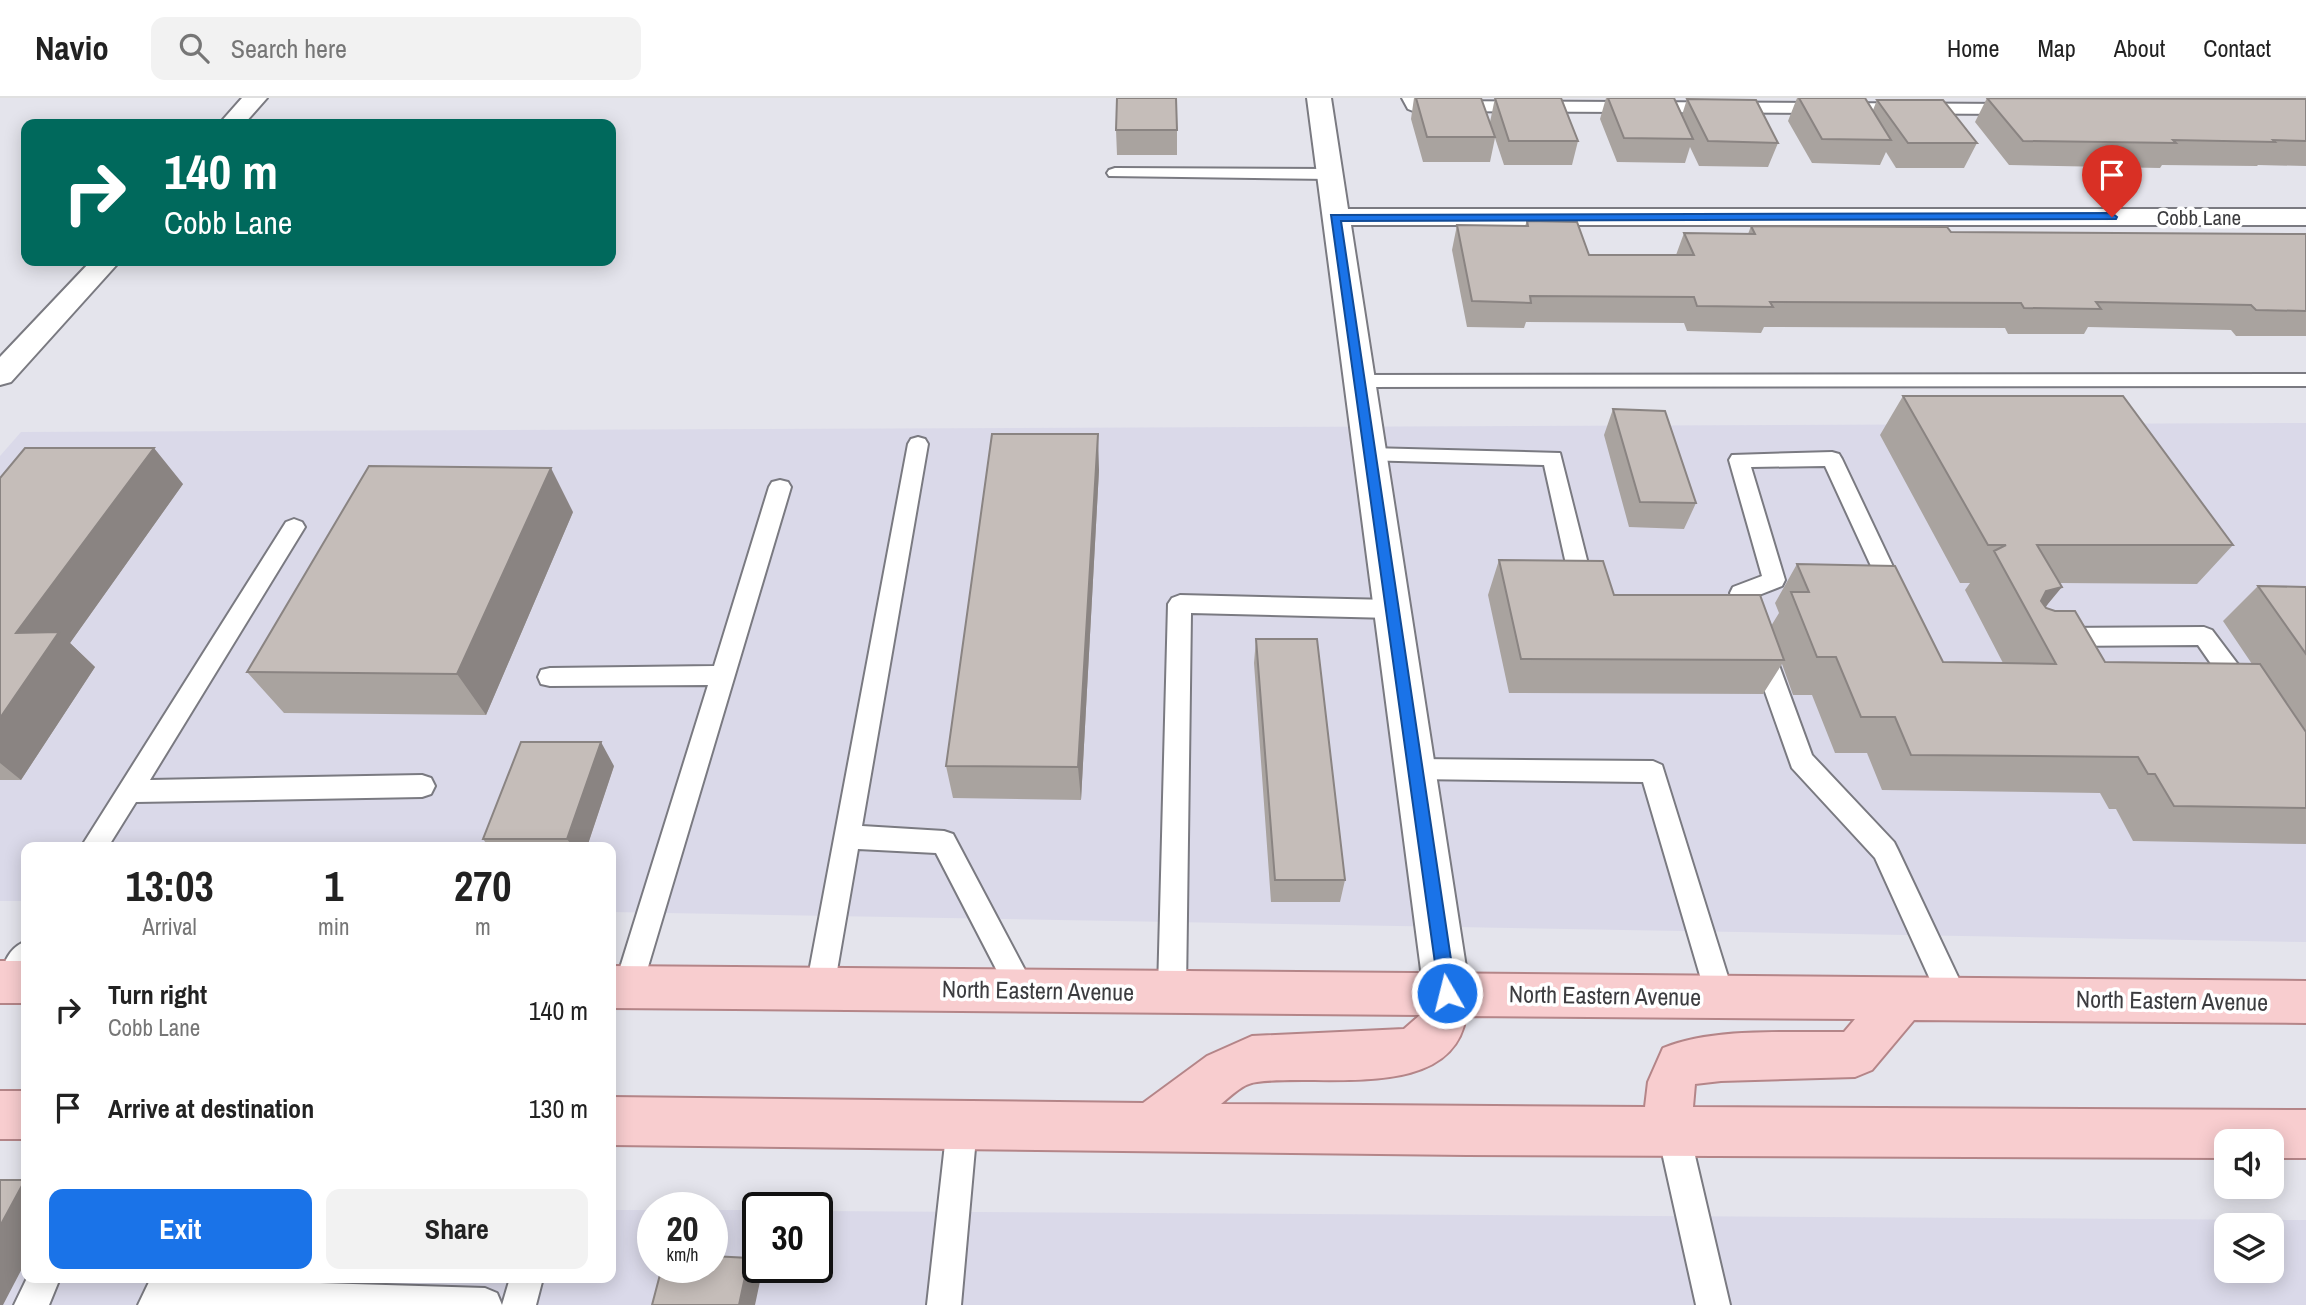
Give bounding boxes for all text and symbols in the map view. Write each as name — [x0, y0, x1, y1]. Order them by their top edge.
search box — [151, 17, 641, 80]
text: Navio — [35, 26, 109, 70]
icon: search — [175, 29, 213, 67]
text: Search here — [231, 31, 347, 66]
text: Home — [1947, 32, 1999, 64]
text: Map — [2037, 32, 2076, 64]
text: About — [2114, 32, 2165, 64]
text: Contact — [2203, 32, 2271, 64]
text: 140 m — [164, 138, 278, 204]
pin — [2082, 145, 2142, 217]
icon: right — [49, 147, 140, 238]
icon: arrive — [2093, 156, 2131, 194]
text: Cobb Lane — [164, 201, 292, 244]
street label: Cobb Lane — [2157, 203, 2241, 232]
text: 13:03 — [126, 858, 214, 914]
text: 1 — [324, 858, 343, 914]
text: 270 — [454, 858, 512, 914]
text: Arrival — [142, 911, 197, 942]
text: min — [318, 911, 350, 942]
text: m — [475, 911, 491, 942]
position arrow — [1410, 956, 1484, 1030]
street label: North Eastern Avenue — [942, 972, 1134, 1008]
text: Turn right — [108, 977, 207, 1012]
street label: North Eastern Avenue — [1509, 977, 1701, 1013]
street label: North Eastern Avenue — [2076, 982, 2268, 1018]
icon: right — [49, 991, 87, 1029]
text: 140 m — [529, 993, 588, 1028]
text: Cobb Lane — [108, 1012, 200, 1043]
icon: arrive — [49, 1089, 87, 1127]
text: Arrive at destination — [108, 1091, 314, 1126]
text: 130 m — [529, 1091, 588, 1126]
map controls — [2214, 1129, 2284, 1283]
button: sound — [2214, 1129, 2284, 1199]
button: Exit — [49, 1189, 312, 1269]
button: Share — [326, 1189, 588, 1269]
speed limit sign: 30 — [742, 1192, 833, 1283]
text: 20 — [667, 1205, 698, 1252]
button: layers — [2214, 1213, 2284, 1283]
text: km/h — [667, 1242, 699, 1267]

